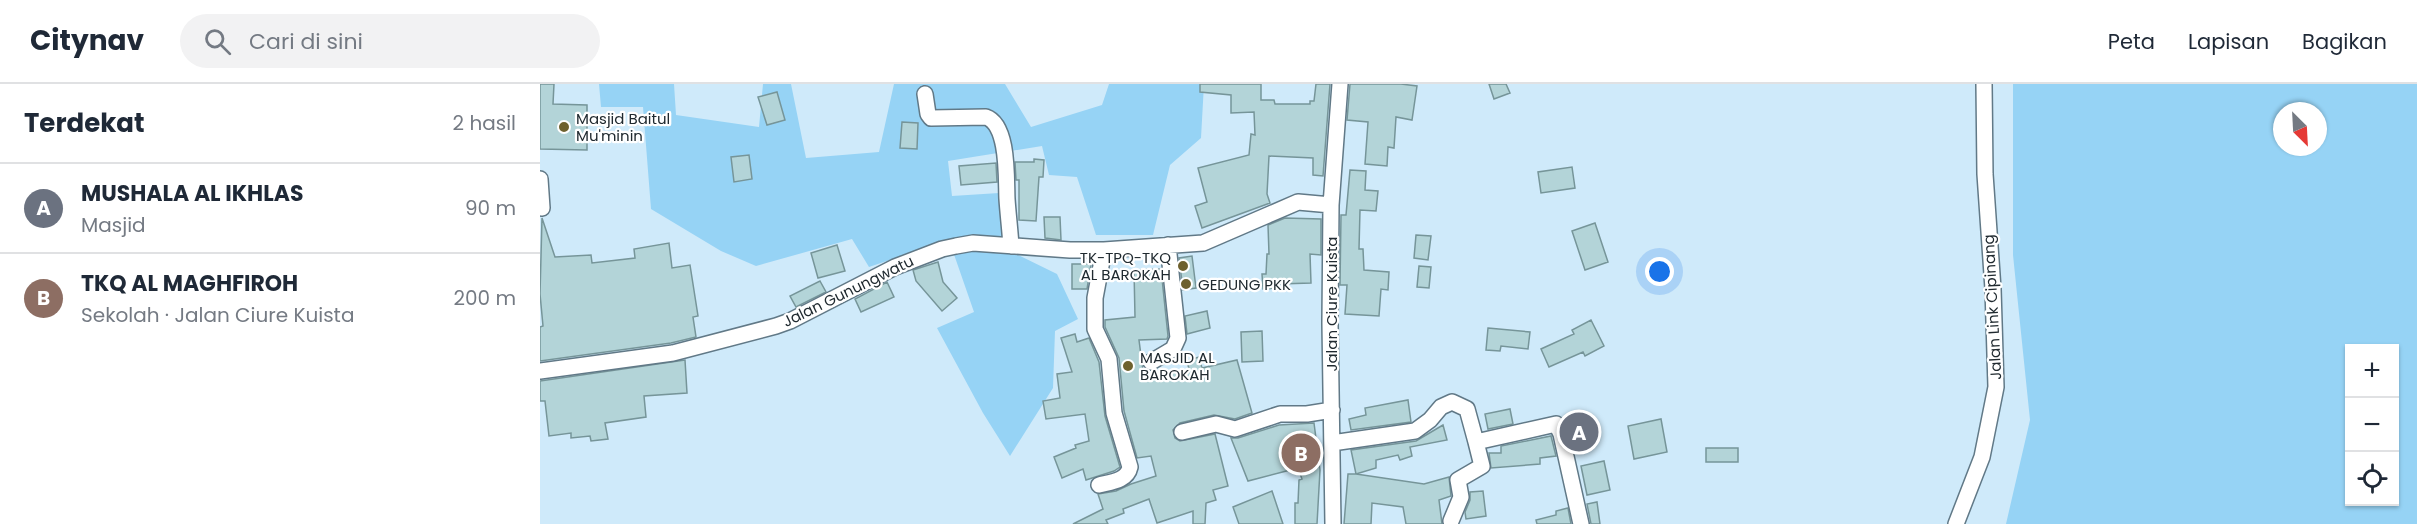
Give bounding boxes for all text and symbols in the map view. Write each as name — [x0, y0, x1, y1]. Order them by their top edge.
search box — [180, 14, 600, 68]
text: Citynav — [30, 21, 144, 60]
icon: search — [201, 25, 234, 58]
text: Cari di sini — [249, 26, 363, 57]
text: Peta — [2108, 27, 2155, 56]
text: Lapisan — [2188, 27, 2269, 56]
text: Bagikan — [2302, 27, 2387, 56]
north arrow — [2273, 102, 2327, 156]
text: Terdekat — [24, 105, 144, 141]
place label: Masjid Baitul Mu'minin — [576, 108, 670, 146]
text: 2 hasil — [453, 109, 516, 137]
marker: Masjid Baitul Mu'minin — [557, 120, 571, 134]
text: MUSHALA AL IKHLAS — [81, 178, 303, 209]
text: A — [36, 194, 51, 222]
text: 90 m — [465, 194, 516, 222]
text: Masjid — [81, 211, 146, 239]
street label: Jalan Link Cipinang — [1978, 234, 2006, 380]
street label: Jalan Ciure Kuista — [1321, 236, 1342, 372]
place label: TK-TPQ-TKQ AL BAROKAH — [1080, 247, 1171, 285]
street label: Jalan Gunungwatu — [779, 250, 917, 332]
your location — [1645, 257, 1674, 286]
marker: TK-TPQ-TKQ AL BAROKAH — [1176, 259, 1190, 273]
text: TKQ AL MAGHFIROH — [81, 268, 298, 299]
place label: GEDUNG PKK — [1198, 274, 1291, 295]
marker: GEDUNG PKK — [1179, 277, 1193, 291]
text: B — [37, 284, 50, 312]
text: 200 m — [453, 284, 516, 312]
text: Sekolah · Jalan Ciure Kuista — [81, 301, 354, 329]
map controls — [2345, 344, 2399, 506]
button: + — [2345, 344, 2399, 398]
place label: MASJID AL BAROKAH — [1140, 347, 1215, 385]
marker: MASJID AL BAROKAH — [1121, 359, 1135, 373]
button: − — [2345, 398, 2399, 452]
pin: A — [1560, 410, 1598, 454]
pin: B — [1282, 430, 1320, 476]
button: locate — [2345, 452, 2399, 506]

